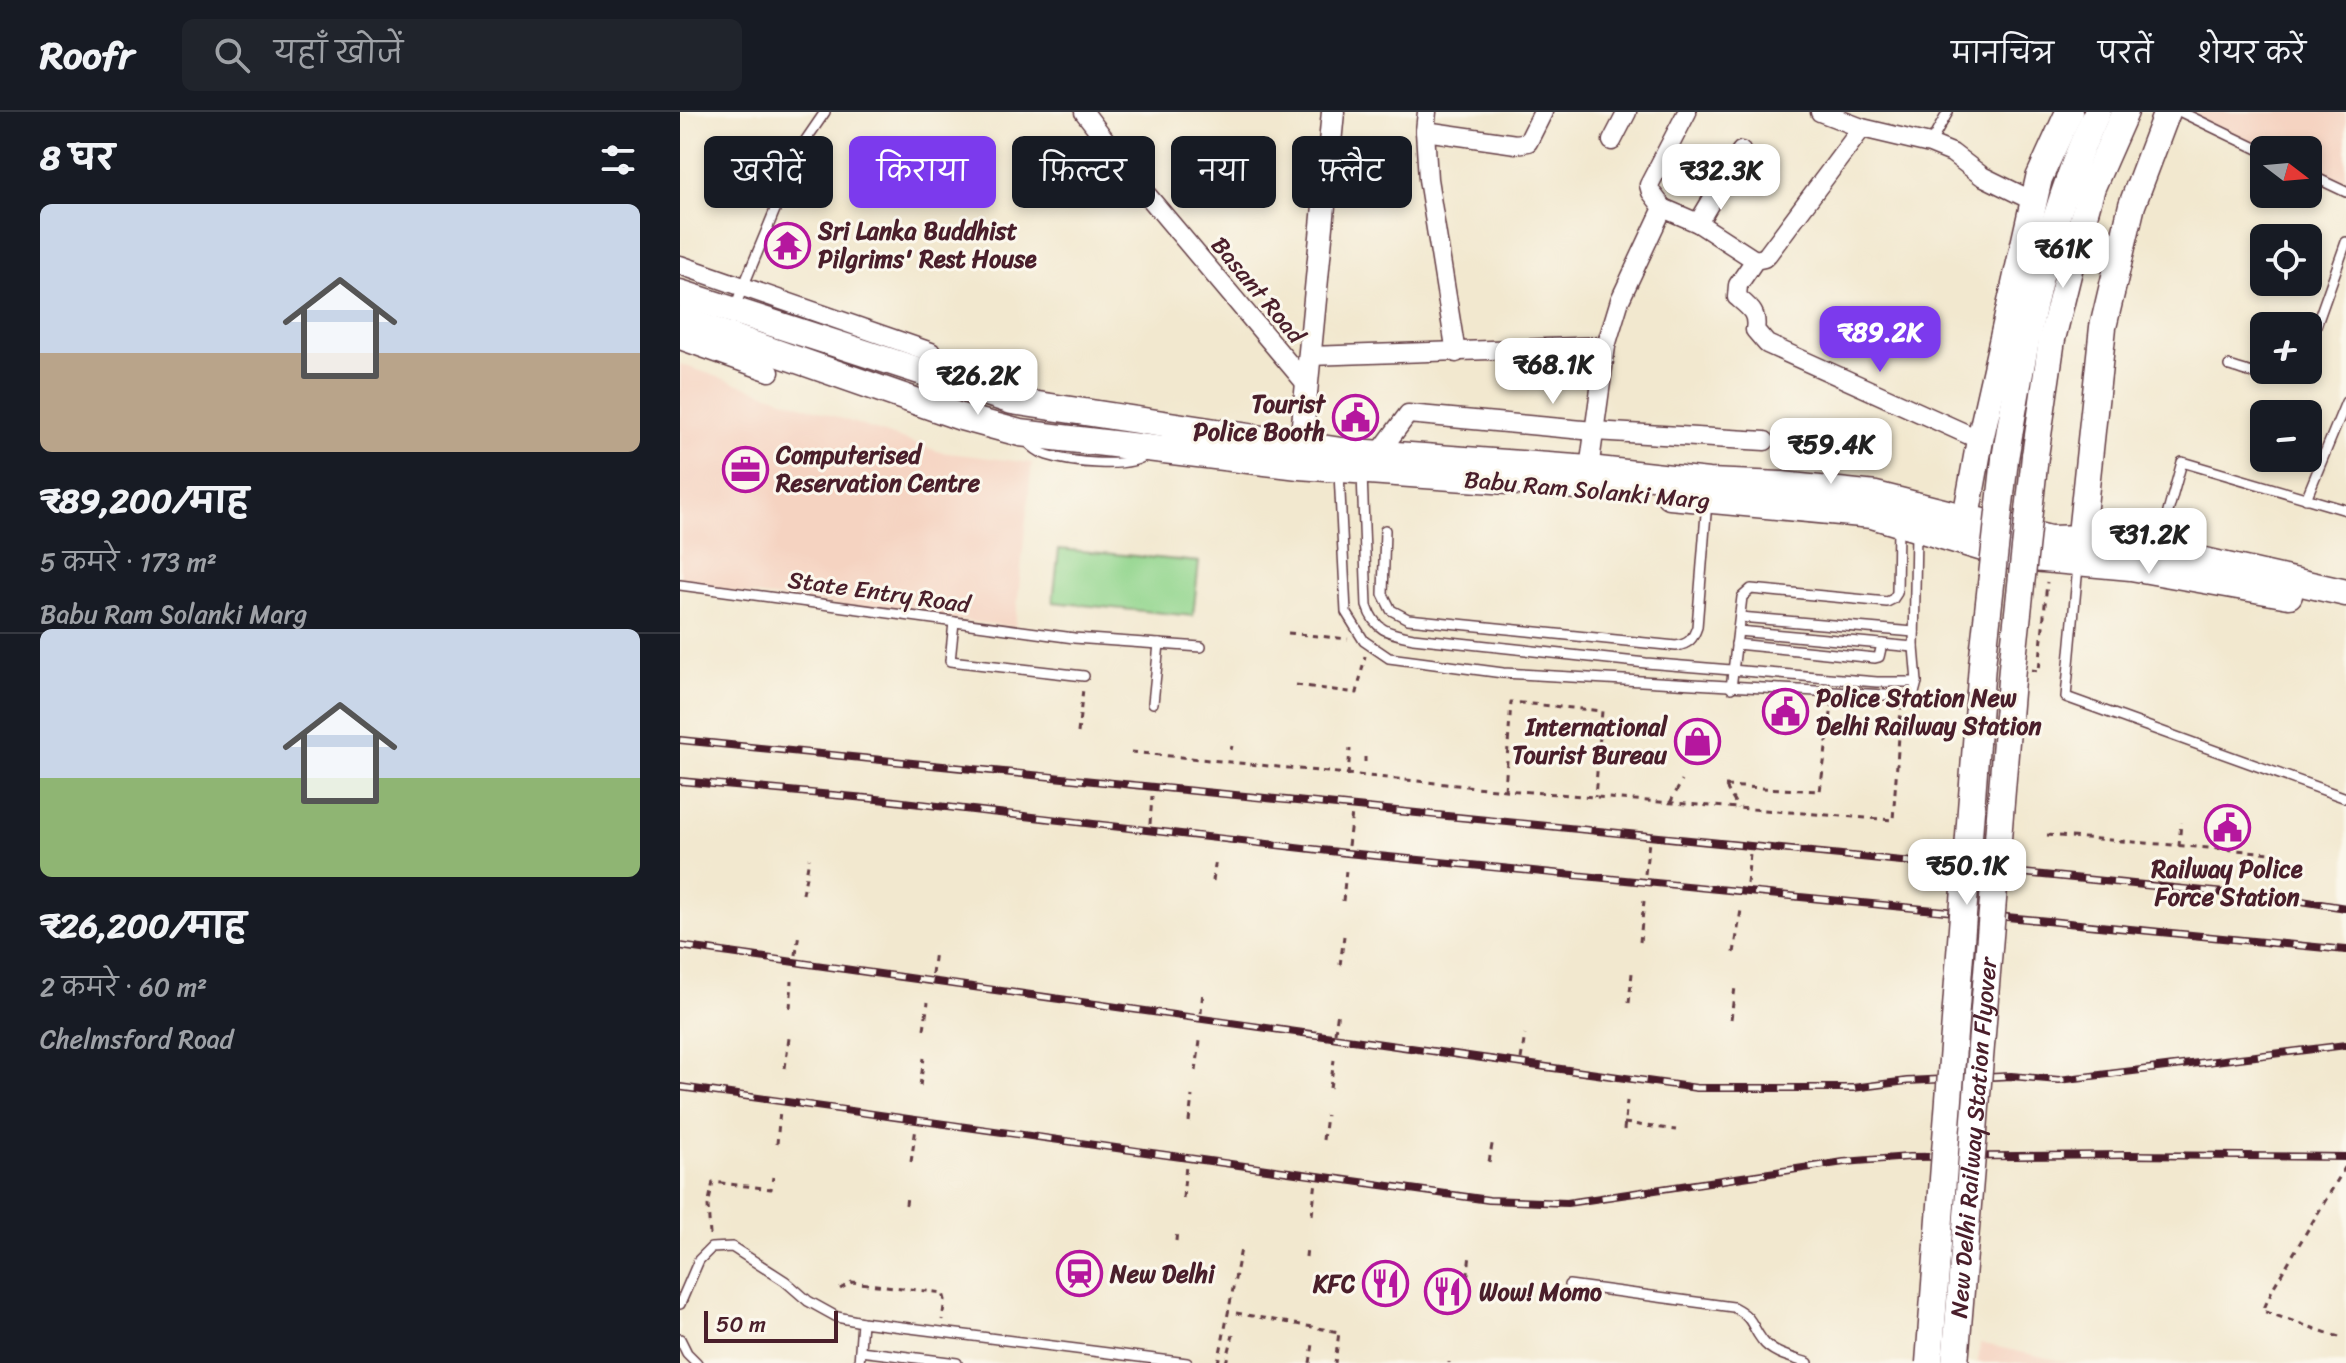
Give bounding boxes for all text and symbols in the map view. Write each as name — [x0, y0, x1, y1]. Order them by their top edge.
search box — [182, 19, 742, 91]
text: Roofr — [40, 22, 134, 89]
text: यहाँ खोजें — [274, 26, 403, 80]
text: मानचित्र — [1951, 29, 2054, 78]
text: परतें — [2098, 29, 2153, 78]
text: शेयर करें — [2197, 29, 2306, 78]
icon: search — [210, 33, 254, 77]
text: 8 घर — [40, 128, 115, 188]
chip: खरीदें — [704, 136, 833, 208]
chip: किराया — [849, 136, 996, 208]
chip: फ़िल्टर — [1012, 136, 1155, 208]
chip: नया — [1171, 136, 1276, 208]
chip: फ़्लैट — [1292, 136, 1412, 208]
north arrow — [2250, 136, 2322, 208]
map controls — [2250, 136, 2322, 472]
icon: filters — [596, 138, 640, 182]
pin: ₹32.3K — [1656, 144, 1786, 212]
text: ₹32.3K — [1680, 147, 1762, 193]
place label: Sri Lanka Buddhist Pilgrims' Rest House — [817, 210, 1037, 280]
temple icon: Sri Lanka Buddhist Pilgrims' Rest House — [763, 221, 811, 269]
pin: ₹61K — [2016, 222, 2110, 290]
button: locate — [2250, 224, 2322, 296]
text: ₹61K — [2035, 225, 2091, 271]
street label: Basant Road — [1200, 227, 1317, 355]
icon: home — [268, 256, 412, 400]
pin: ₹89.2K — [1815, 306, 1945, 374]
text: ₹89.2K — [1838, 309, 1922, 355]
button: + — [2250, 312, 2322, 384]
pin: ₹68.1K — [1488, 338, 1618, 406]
text: ₹68.1K — [1513, 341, 1593, 387]
pin: ₹26.2K — [913, 349, 1043, 417]
text: ₹26.2K — [937, 352, 1020, 398]
place label: Tourist Police Booth — [1193, 383, 1326, 453]
public building icon: Tourist Police Booth — [1332, 394, 1380, 442]
button: − — [2250, 400, 2322, 472]
pin: ₹59.4K — [1766, 418, 1896, 486]
text: ₹59.4K — [1788, 421, 1874, 467]
place label: Computerised Reservation Centre — [775, 434, 981, 504]
office icon: Computerised Reservation Centre — [721, 445, 769, 493]
street label: Babu Ram Solanki Marg — [1462, 458, 1712, 522]
text: ₹89,200/माह — [40, 471, 249, 531]
pin: ₹31.2K — [2084, 508, 2214, 576]
text: ₹31.2K — [2110, 511, 2188, 557]
text: 5 कमरे · 173 m² — [40, 539, 217, 585]
street label: State Entry Road — [785, 558, 975, 626]
text: Babu Ram Solanki Marg — [40, 591, 307, 637]
place label: Police Station New Delhi Railway Station — [1816, 677, 2041, 747]
icon: home — [268, 681, 412, 825]
public building icon: Police Station New Delhi Railway Station — [1761, 688, 1809, 736]
place label: International Tourist Bureau — [1512, 706, 1668, 776]
shop icon: International Tourist Bureau — [1674, 717, 1722, 765]
public building icon: Railway Police Force Station — [2203, 803, 2251, 851]
pin: ₹50.1K — [1902, 839, 2032, 907]
text: ₹50.1K — [1926, 842, 2008, 888]
place label: Railway Police Force Station — [2150, 848, 2303, 918]
text: ₹26,200/माह — [40, 896, 246, 956]
street label: New Delhi Railway Station Flyover — [1938, 954, 2009, 1320]
text: 2 कमरे · 60 m² — [40, 964, 207, 1010]
text: Chelmsford Road — [40, 1016, 234, 1062]
station icon: New Delhi — [1055, 1250, 1103, 1298]
place label: New Delhi — [1109, 1253, 1216, 1295]
restaurant icon: KFC — [1362, 1260, 1410, 1308]
place label: KFC — [1312, 1263, 1356, 1305]
restaurant icon: Wow! Momo — [1424, 1268, 1472, 1316]
place label: Wow! Momo — [1479, 1271, 1602, 1313]
text: 50 m — [716, 1305, 766, 1344]
scale bar — [704, 1307, 838, 1343]

